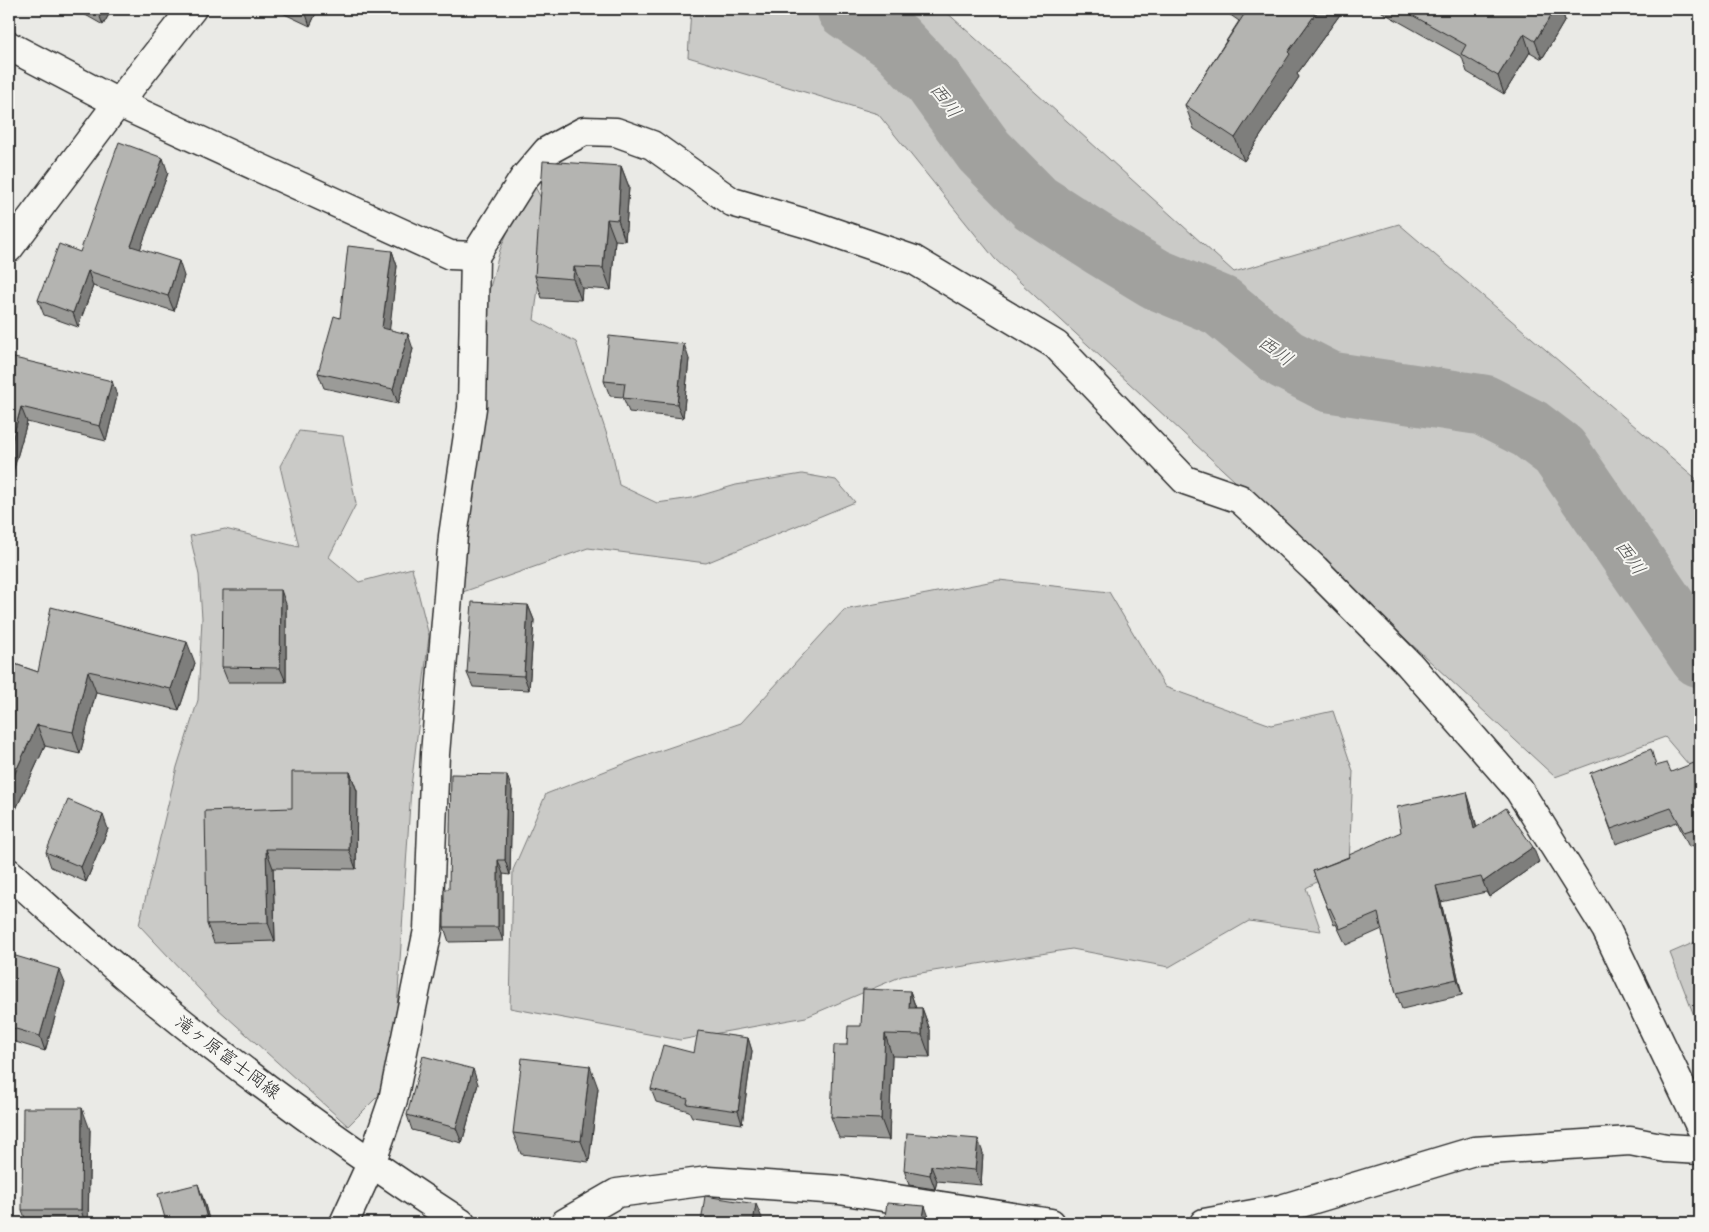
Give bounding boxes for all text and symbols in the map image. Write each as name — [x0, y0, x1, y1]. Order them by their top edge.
water label: 西川 — [925, 79, 965, 122]
water label: 西川 — [1254, 331, 1297, 371]
water label: 西川 — [1610, 536, 1650, 579]
street label: 滝ヶ原富士岡線 — [171, 1011, 284, 1104]

